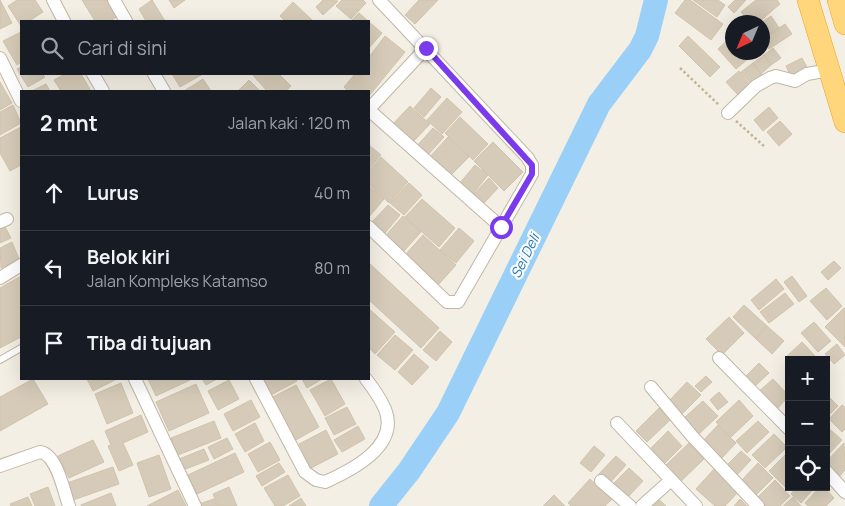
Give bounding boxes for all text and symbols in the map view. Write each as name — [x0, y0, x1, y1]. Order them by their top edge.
north arrow — [725, 15, 770, 60]
search box — [20, 20, 370, 75]
icon: search — [38, 34, 66, 62]
text: Cari di sini — [78, 35, 167, 61]
route end — [415, 37, 438, 60]
text: 2 mnt — [40, 109, 98, 137]
text: Jalan kaki · 120 m — [228, 112, 350, 134]
icon: ahead — [40, 179, 68, 207]
text: Lurus — [87, 180, 139, 206]
text: 40 m — [314, 182, 350, 204]
route start — [490, 216, 513, 239]
water label: Sei Deli — [506, 229, 544, 281]
text: Belok kiri — [87, 244, 170, 270]
icon: left — [40, 254, 68, 282]
text: 80 m — [314, 257, 350, 279]
text: Jalan Kompleks Katamso — [87, 270, 268, 292]
icon: arrive — [40, 329, 68, 357]
text: Tiba di tujuan — [87, 330, 211, 356]
map controls — [785, 356, 830, 491]
button: + — [785, 356, 830, 401]
button: − — [785, 401, 830, 446]
button: locate — [785, 446, 830, 491]

